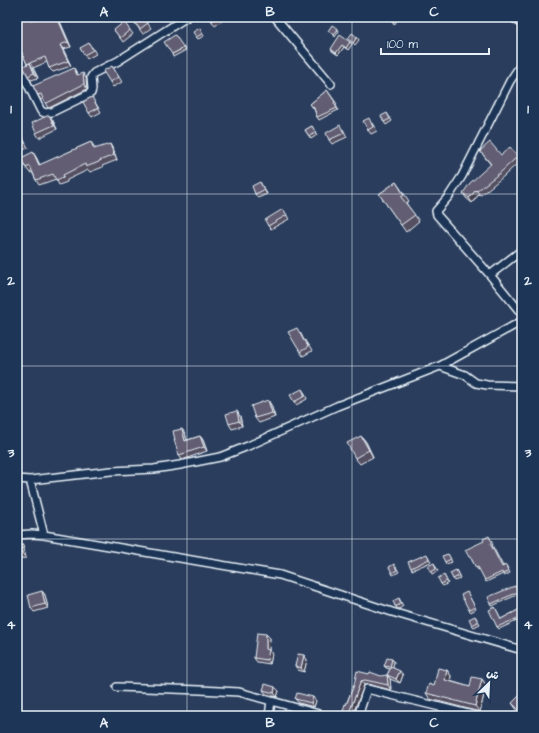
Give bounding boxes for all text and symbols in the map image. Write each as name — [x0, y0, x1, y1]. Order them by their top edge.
text: A — [100, 3, 109, 21]
text: B — [265, 3, 275, 21]
text: C — [429, 3, 439, 21]
scale bar — [381, 30, 489, 56]
text: 100 m — [387, 36, 418, 53]
text: 1 — [10, 100, 12, 118]
text: 1 — [527, 100, 529, 118]
text: 2 — [6, 272, 15, 290]
text: 2 — [523, 272, 532, 290]
text: 3 — [7, 444, 15, 462]
text: 3 — [524, 444, 532, 462]
text: 4 — [7, 616, 16, 634]
text: 4 — [524, 616, 533, 634]
north arrow — [469, 663, 509, 703]
text: ش — [484, 665, 501, 684]
text: A — [100, 714, 109, 732]
text: B — [265, 714, 275, 732]
text: C — [429, 714, 439, 732]

